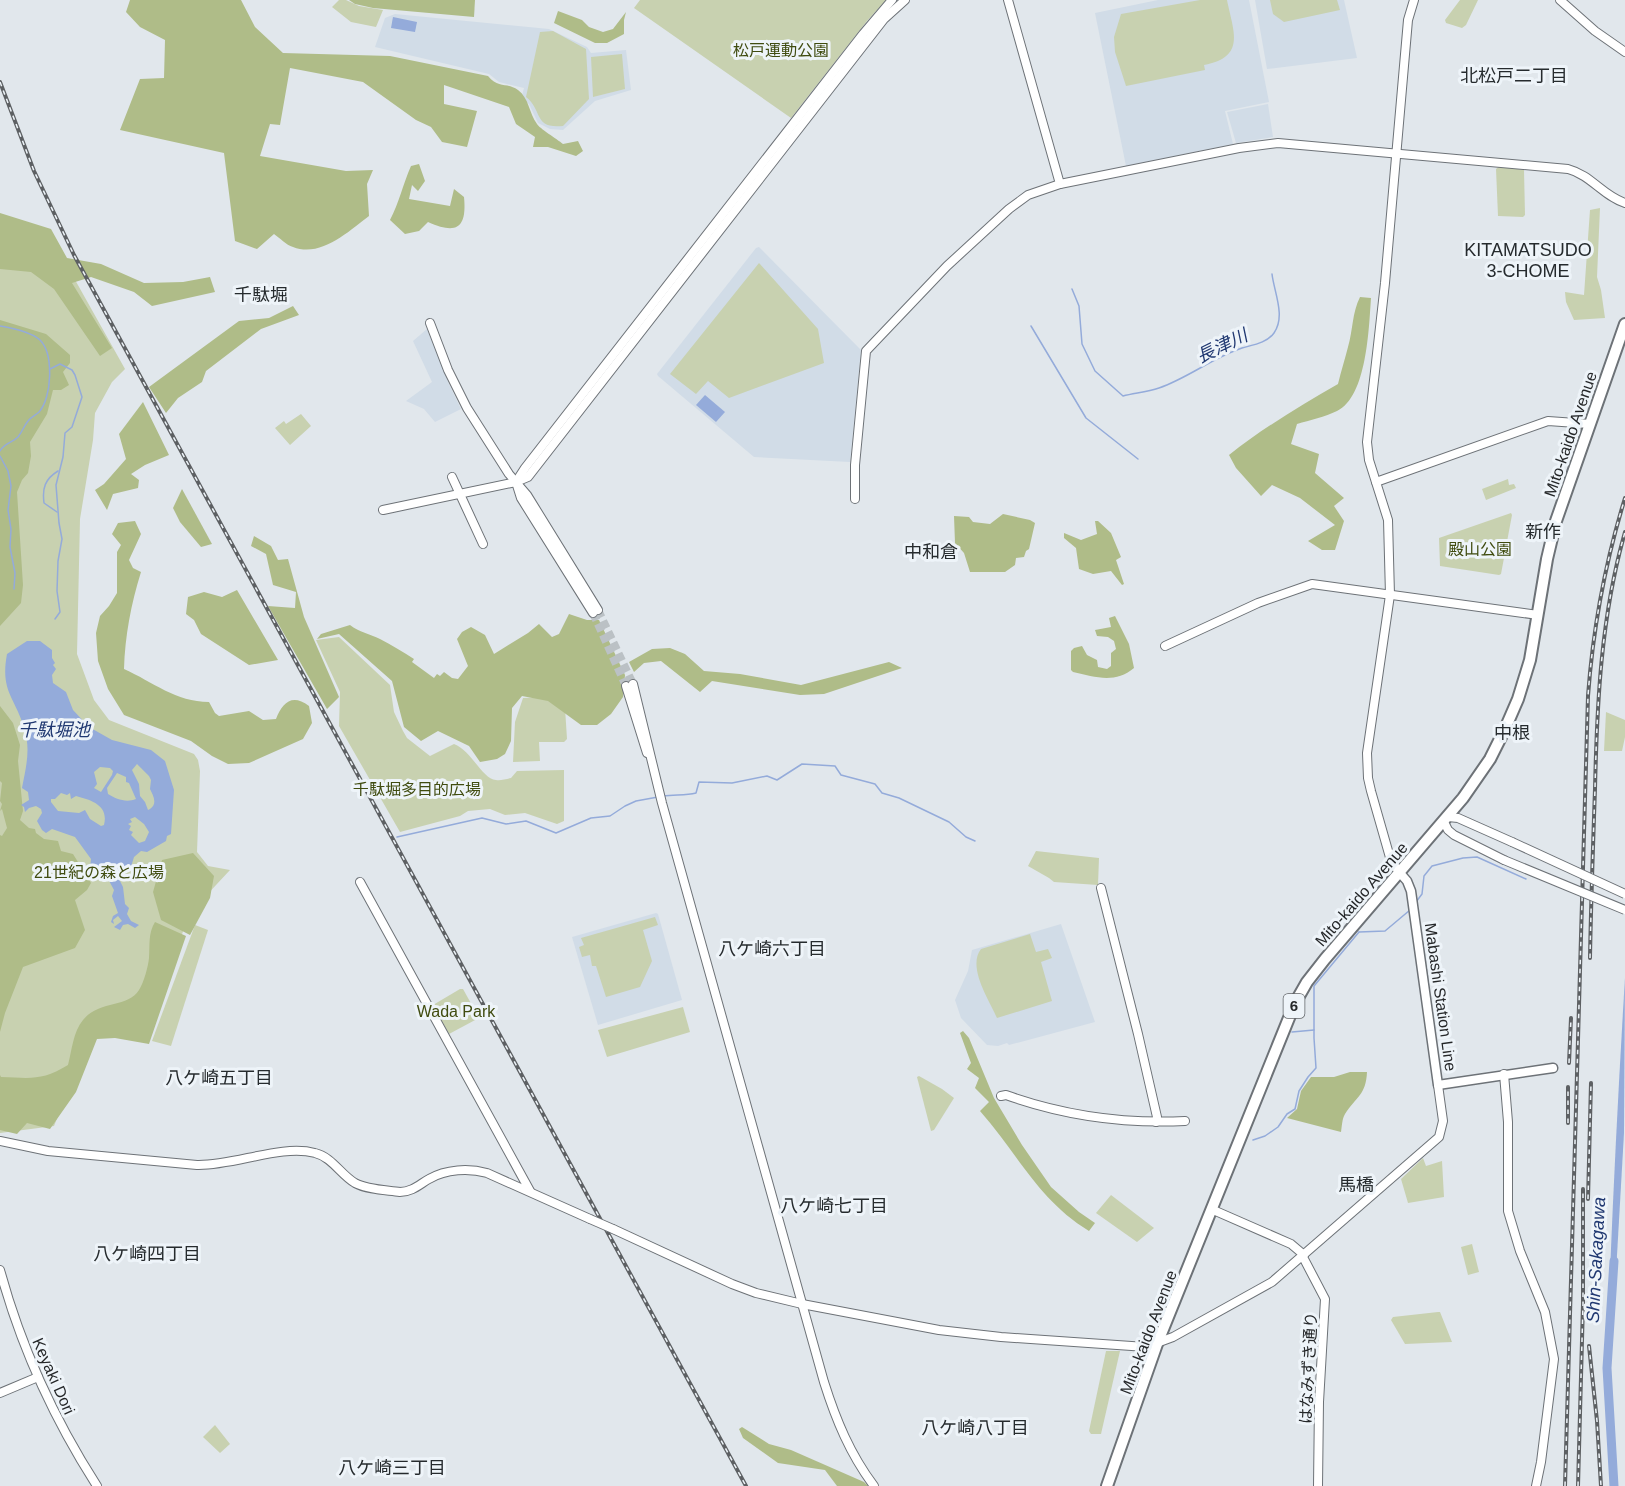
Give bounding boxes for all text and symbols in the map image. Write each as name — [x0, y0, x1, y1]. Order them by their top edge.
park label: 松戸運動公園 — [733, 42, 829, 59]
district label: 北松戸二丁目 — [1460, 66, 1568, 86]
district label: KITAMATSUDO 3-CHOME — [1464, 240, 1592, 281]
district label: 千駄堀 — [234, 285, 288, 305]
water label: 長津川 — [1193, 324, 1252, 367]
street label: Mito-kaido Avenue — [1541, 369, 1600, 499]
district label: 新作 — [1525, 522, 1561, 542]
park label: 殿山公園 — [1448, 541, 1512, 558]
district label: 中和倉 — [904, 542, 958, 562]
water label: 千駄堀池 — [18, 720, 92, 740]
district label: 中根 — [1494, 723, 1530, 743]
park label: 千駄堀多目的広場 — [353, 781, 481, 798]
street label: Mito-kaido Avenue — [1312, 839, 1411, 949]
park label: 21世紀の森と広場 — [34, 864, 164, 881]
street label: Mabashi Station Line — [1422, 922, 1459, 1072]
district label: 八ケ崎六丁目 — [718, 939, 826, 959]
road number: 6 — [1284, 994, 1304, 1018]
park label: Wada Park — [417, 1003, 496, 1020]
district label: 八ケ崎五丁目 — [165, 1068, 273, 1088]
district label: 馬橋 — [1338, 1175, 1374, 1195]
district label: 八ケ崎七丁目 — [780, 1196, 888, 1216]
water label: Shin-Sakagawa — [1583, 1197, 1609, 1323]
district label: 八ケ崎四丁目 — [93, 1244, 201, 1264]
street label: Mito-kaido Avenue — [1117, 1268, 1180, 1397]
street label: はなみずき通り — [1297, 1312, 1320, 1424]
street label: Keyaki Dori — [29, 1335, 78, 1417]
district label: 八ケ崎八丁目 — [921, 1418, 1029, 1438]
district label: 八ケ崎三丁目 — [338, 1458, 446, 1478]

